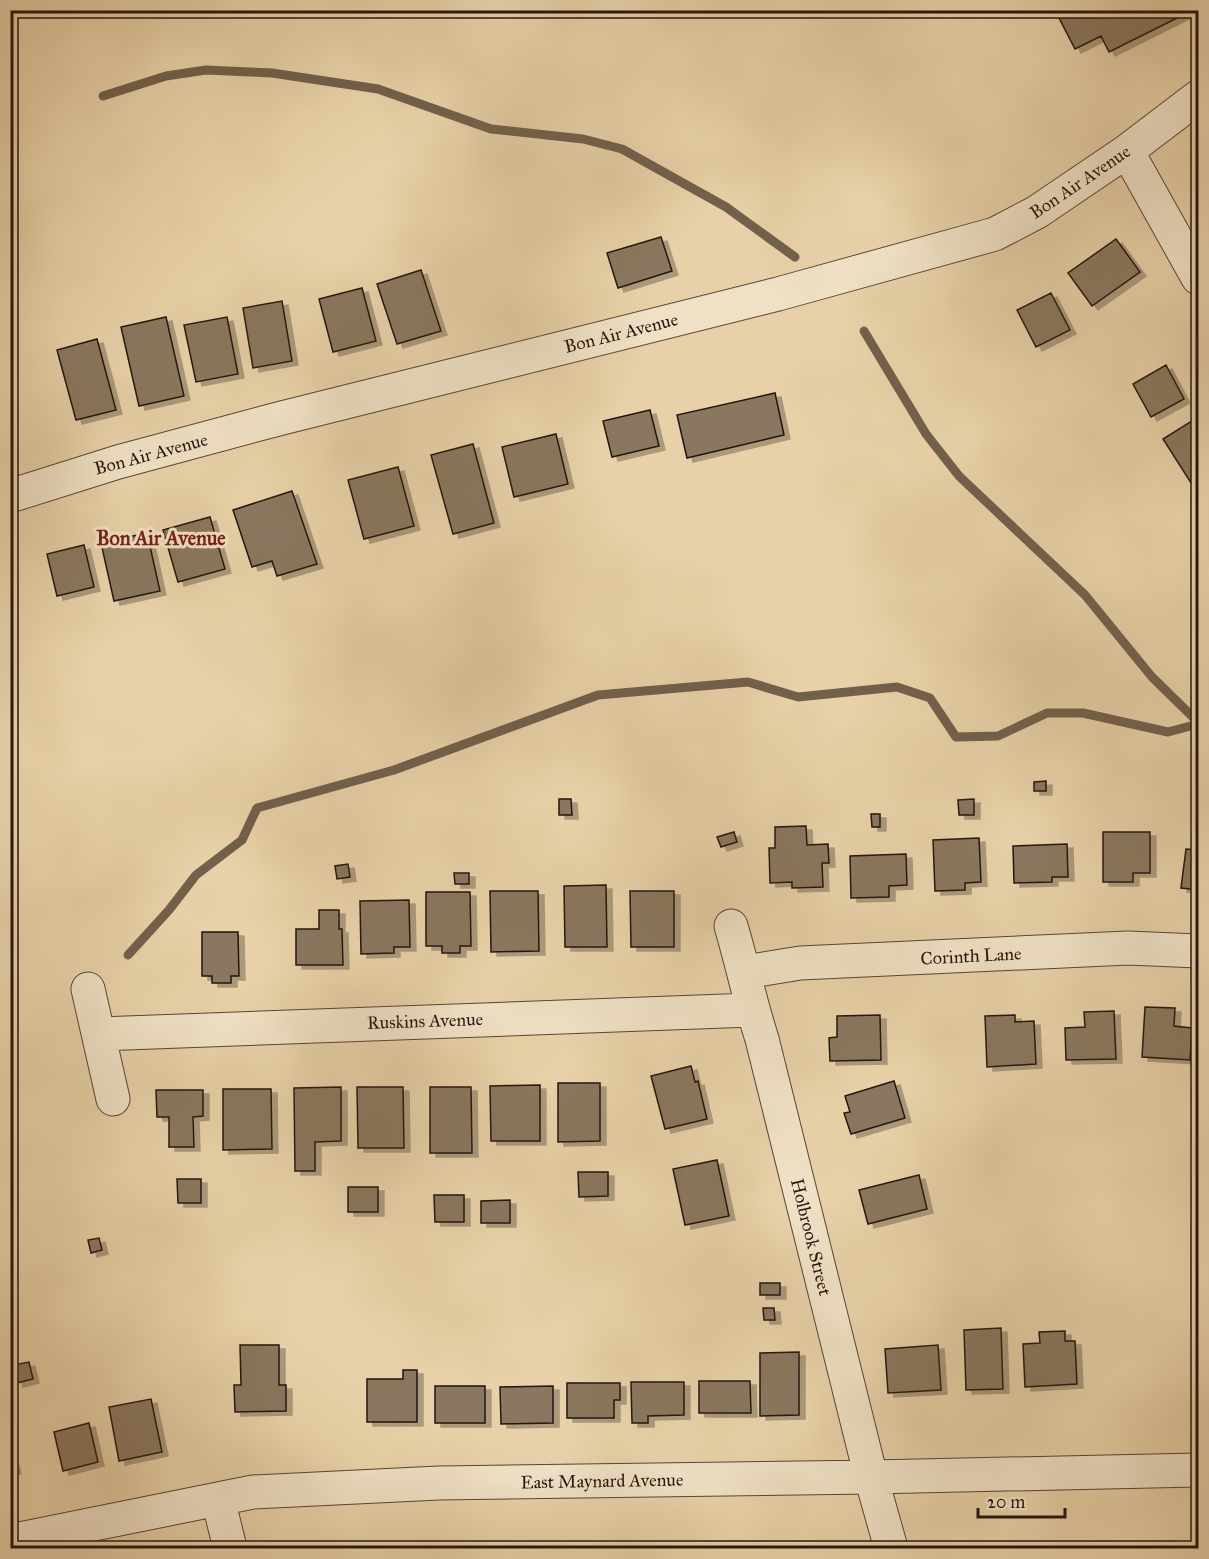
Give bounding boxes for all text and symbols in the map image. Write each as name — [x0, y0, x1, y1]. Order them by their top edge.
street label: Bon Air Avenue — [1026, 140, 1134, 224]
street label: Bon Air Avenue — [562, 308, 680, 358]
street label: Bon Air Avenue — [92, 428, 210, 480]
district label: Bon Air Avenue — [96, 526, 226, 550]
street label: Corinth Lane — [920, 942, 1022, 970]
street label: Ruskins Avenue — [367, 1008, 483, 1034]
street label: Holbrook Street — [786, 1176, 836, 1298]
street label: East Maynard Avenue — [520, 1469, 684, 1493]
scale bar — [978, 1481, 1065, 1519]
text: 20 m — [987, 1491, 1025, 1513]

